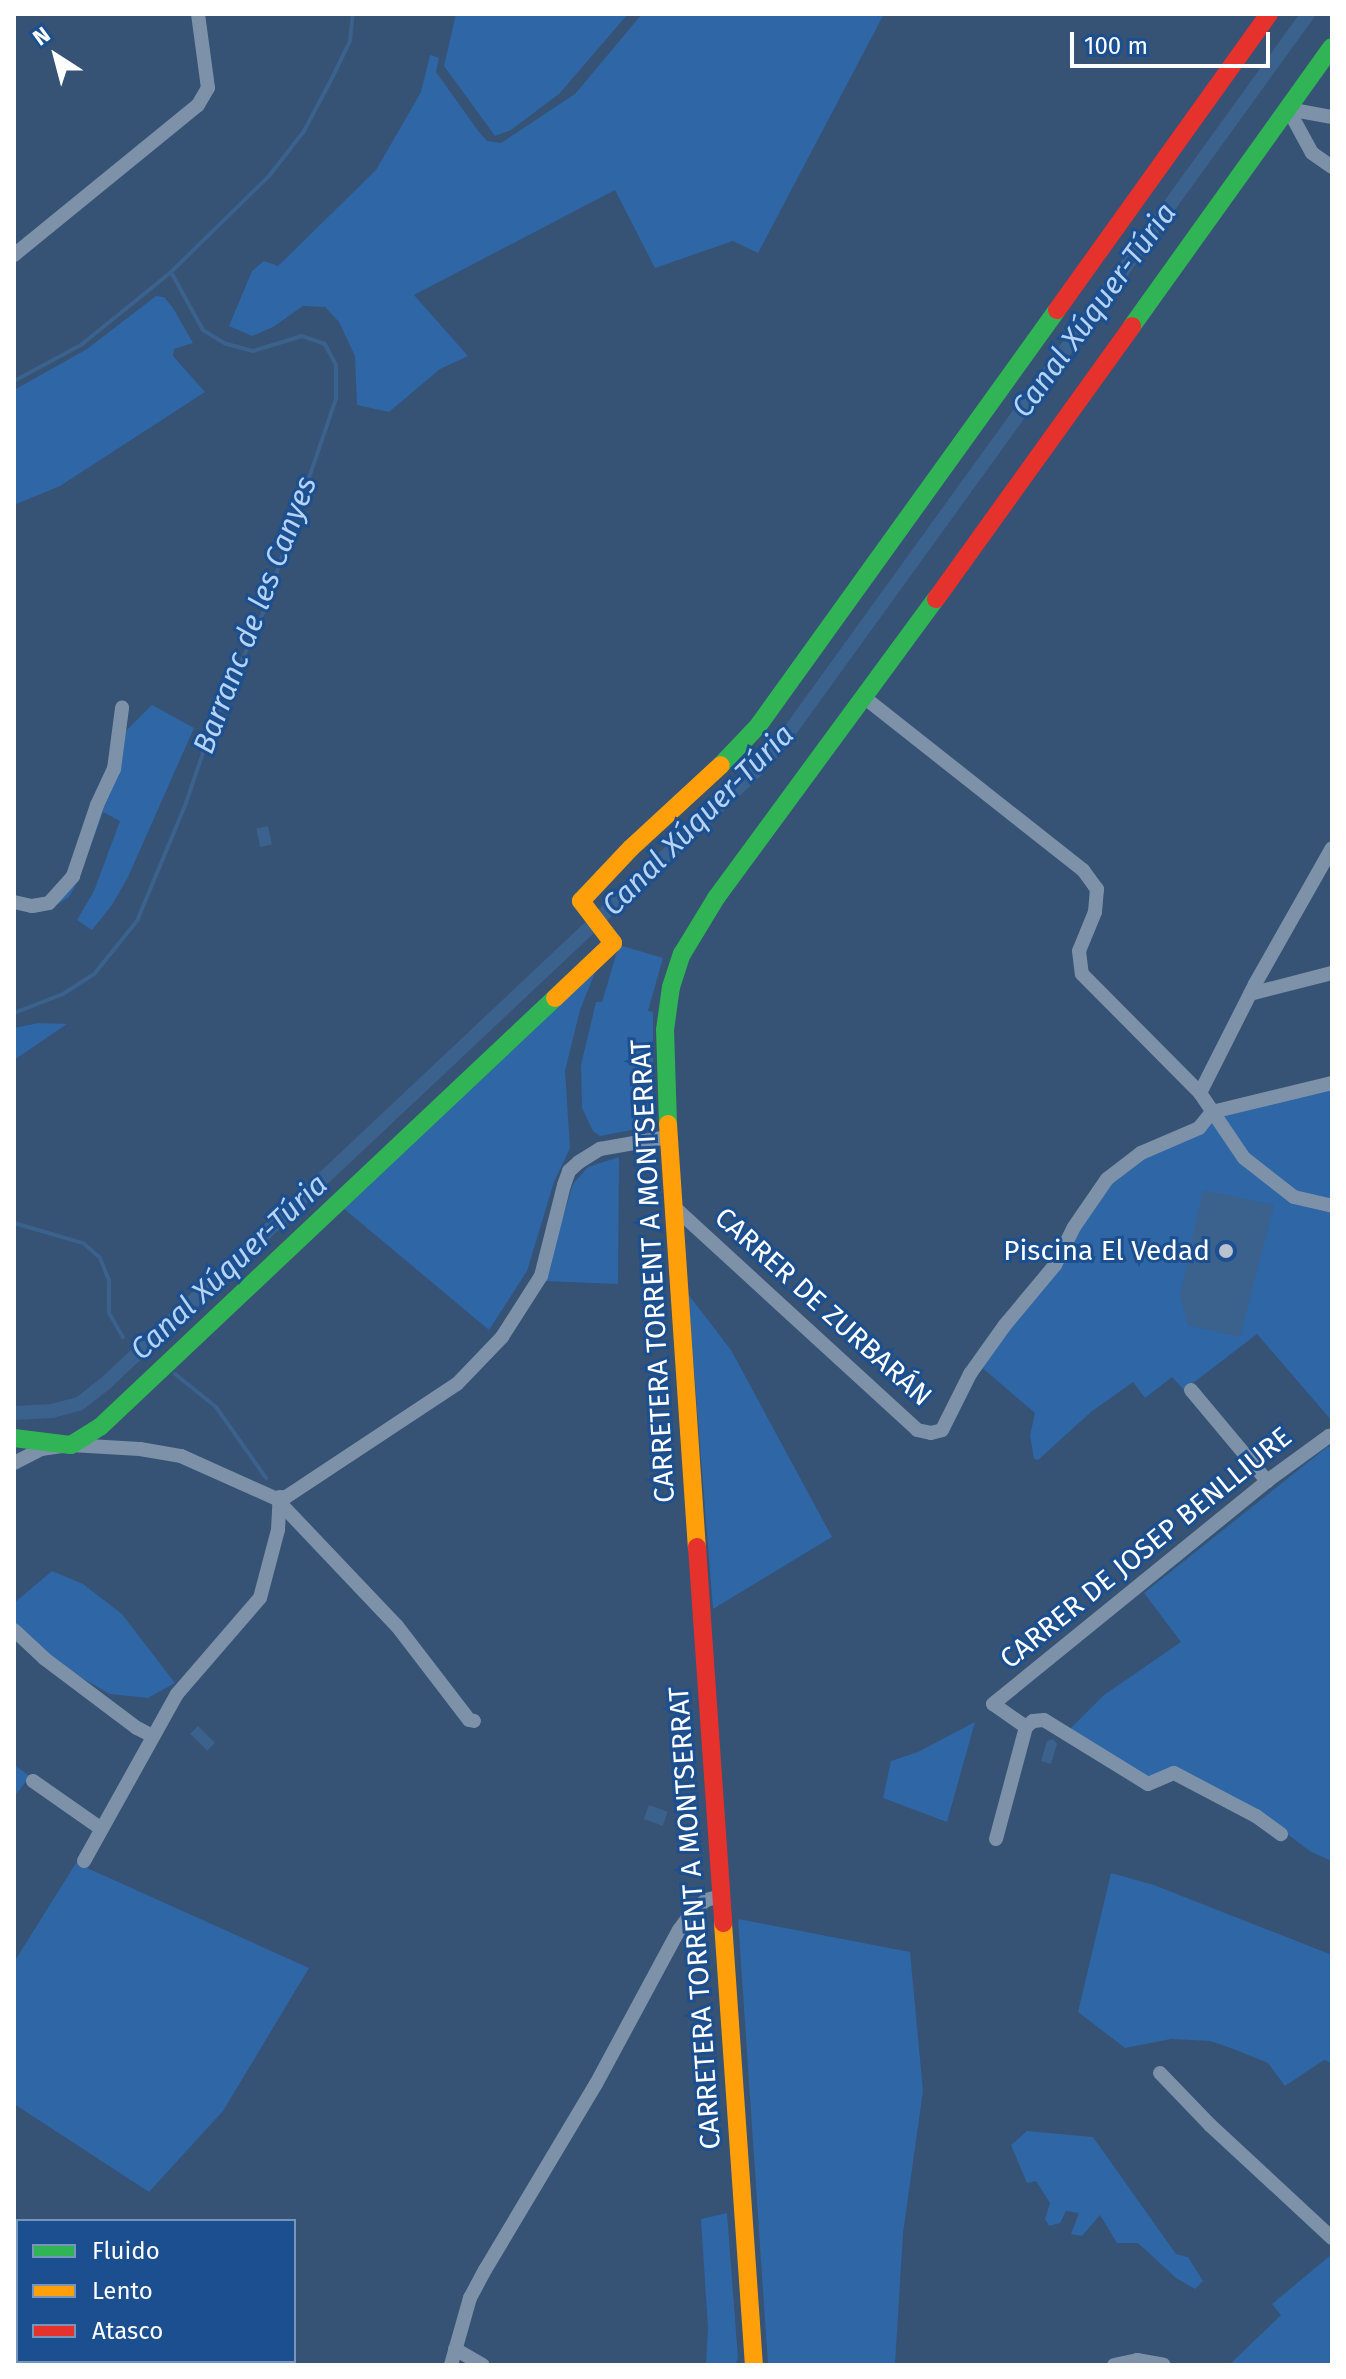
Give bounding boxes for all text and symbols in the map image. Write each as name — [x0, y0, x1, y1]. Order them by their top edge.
north arrow — [16, 16, 96, 96]
scale bar — [1074, 16, 1274, 66]
text: N — [28, 21, 55, 51]
text: 100 m — [1084, 32, 1148, 60]
water label: Canal Xúquer-Túria — [1004, 196, 1184, 424]
water label: Barranc de les Canyes — [185, 471, 325, 759]
water label: Canal Xúquer-Túria — [595, 717, 801, 923]
street label: CARRETERA TORRENT A MONTSERRAT — [624, 1039, 682, 1503]
water label: Canal Xúquer-Túria — [123, 1166, 335, 1368]
street label: CARRER DE ZURBARÁN — [708, 1201, 938, 1413]
place label: Piscina El Vedad — [1003, 1234, 1210, 1268]
marker: Piscina El Vedad — [1217, 1242, 1235, 1260]
street label: CARRER DE JOSEP BENLLIURE — [994, 1420, 1298, 1676]
street label: CARRETERA TORRENT A MONTSERRAT — [662, 1685, 728, 2151]
legend — [16, 2219, 296, 2363]
text: Fluido — [92, 2237, 160, 2265]
text: Lento — [92, 2277, 153, 2305]
text: Atasco — [92, 2317, 163, 2345]

